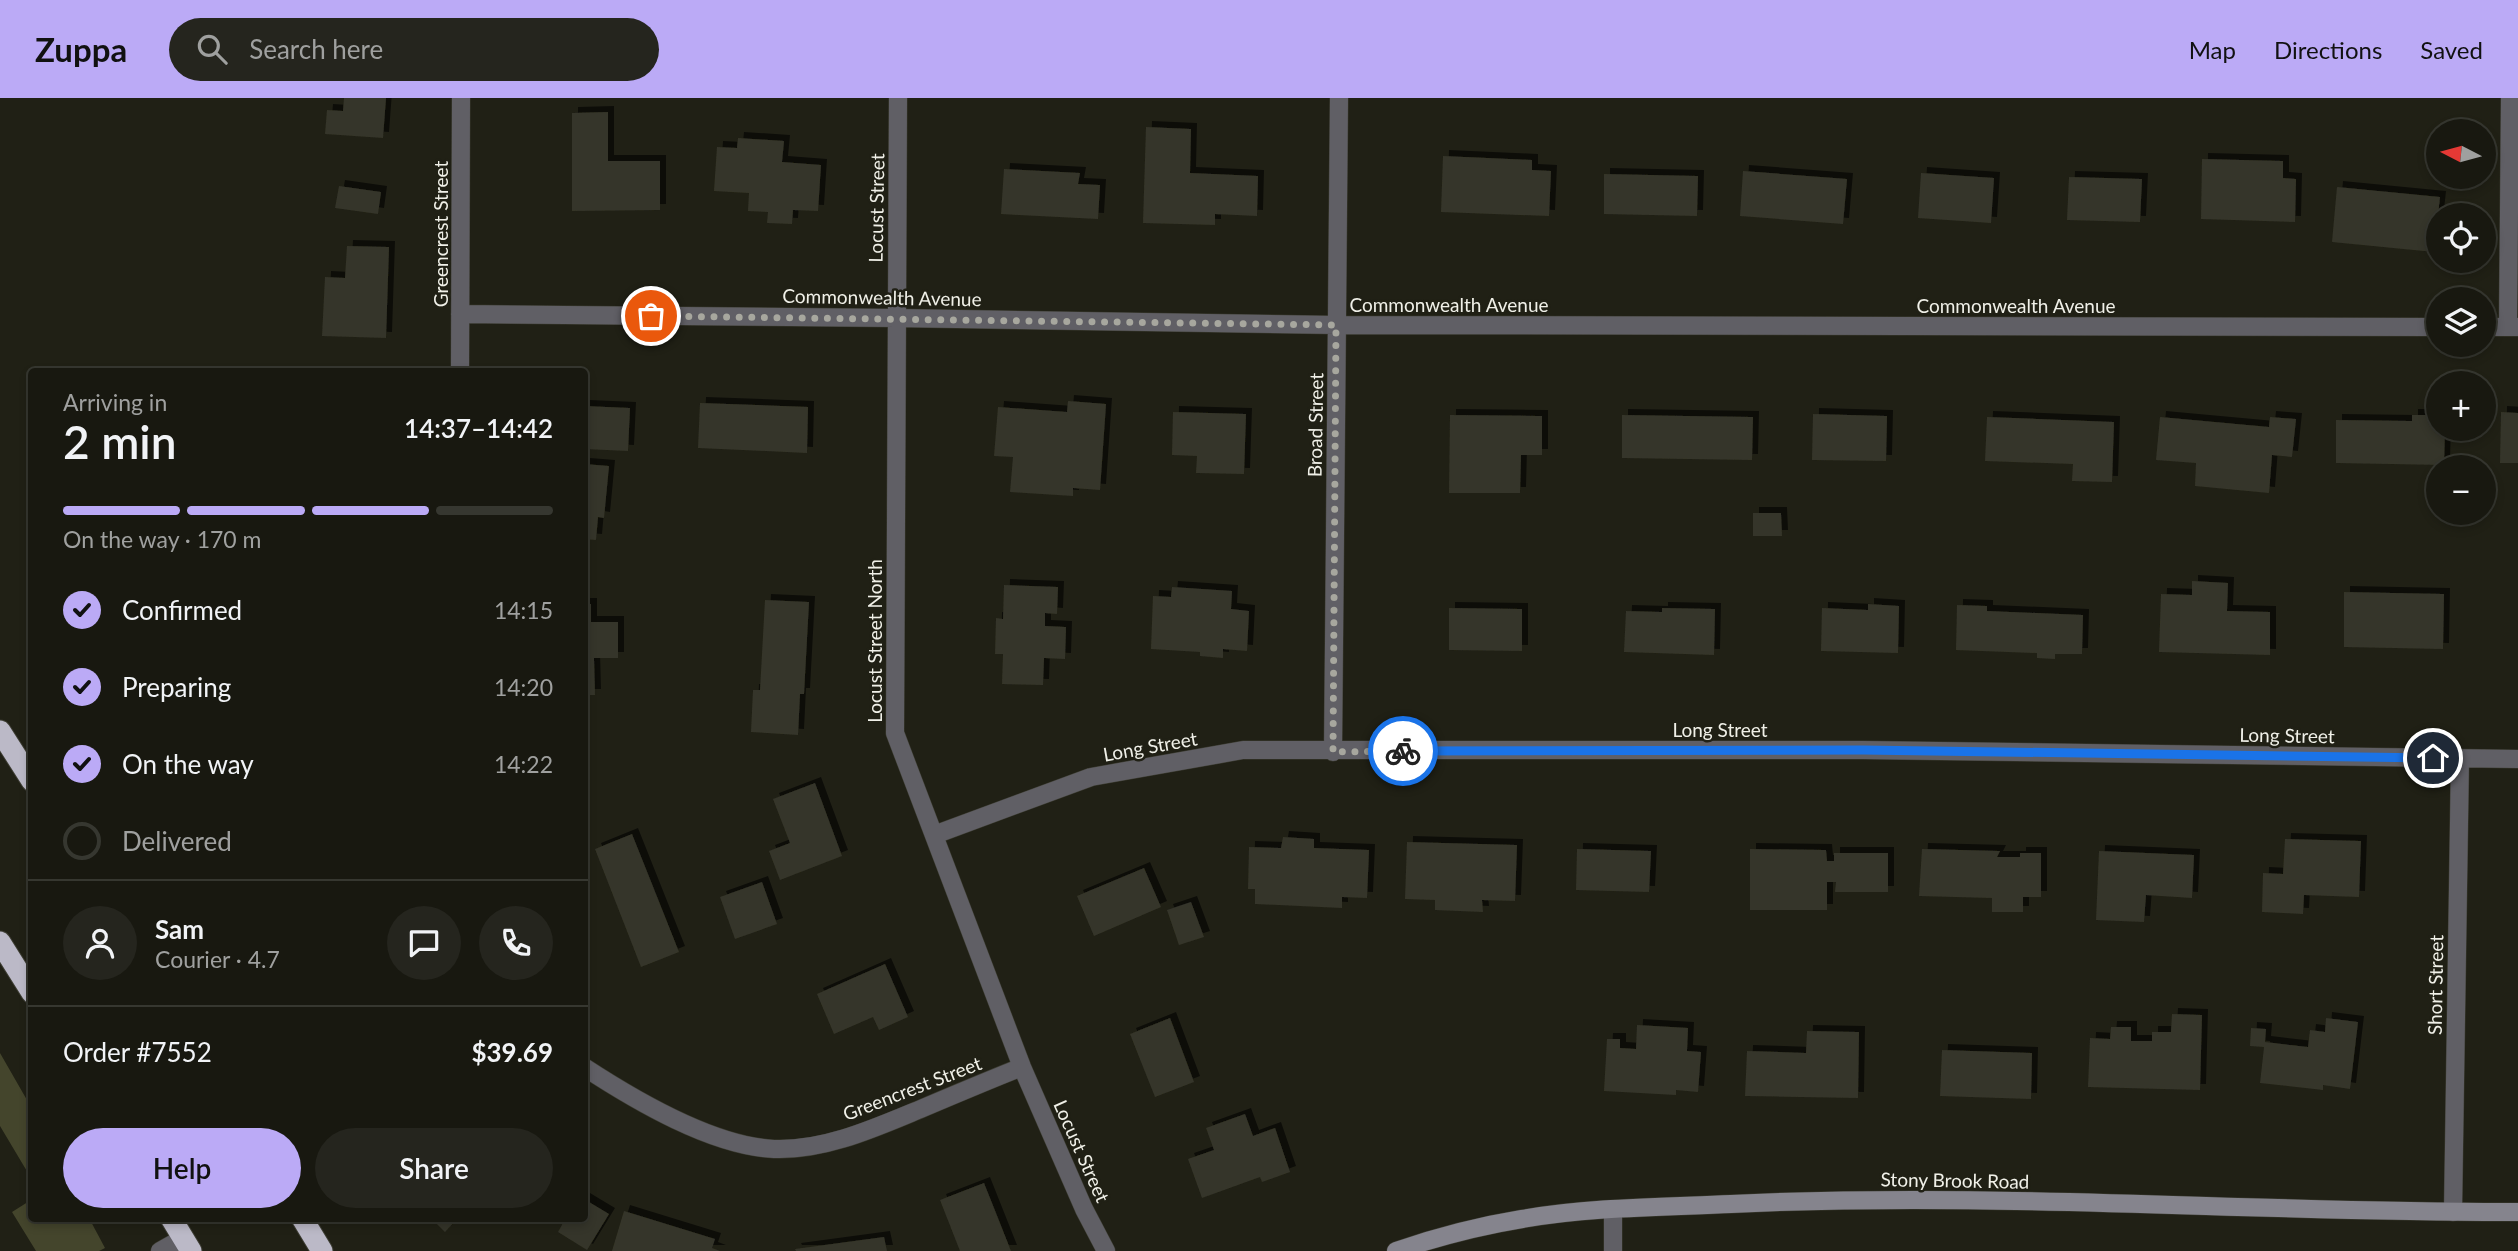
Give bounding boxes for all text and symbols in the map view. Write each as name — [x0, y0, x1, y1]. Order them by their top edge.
search box — [169, 18, 659, 81]
text: Zuppa — [35, 29, 127, 69]
icon: search — [193, 30, 231, 68]
text: Search here — [249, 33, 383, 65]
text: Map — [2189, 35, 2236, 64]
text: Directions — [2274, 35, 2382, 64]
text: Saved — [2420, 35, 2483, 64]
north arrow — [2426, 119, 2496, 189]
map controls — [2426, 119, 2496, 525]
street label: Locust Street — [864, 153, 888, 263]
street label: Greencrest Street — [429, 161, 452, 307]
button: locate — [2426, 203, 2496, 273]
street label: Commonwealth Avenue — [782, 284, 982, 310]
pin — [621, 286, 681, 346]
button: layers — [2426, 287, 2496, 357]
street label: Commonwealth Avenue — [1349, 293, 1549, 316]
street label: Commonwealth Avenue — [1916, 294, 2116, 317]
icon: bag — [632, 297, 670, 335]
button: + — [2426, 371, 2496, 441]
street label: Broad Street — [1303, 372, 1327, 477]
text: Arriving in — [63, 388, 167, 416]
text: 14:37–14:42 — [404, 412, 553, 444]
text: 2 min — [63, 414, 177, 469]
button: − — [2426, 455, 2496, 525]
text: On the way · 170 m — [63, 525, 262, 553]
street label: Locust Street North — [863, 559, 886, 723]
icon: check — [63, 591, 101, 629]
text: Confirmed — [122, 594, 242, 626]
text: 14:15 — [494, 596, 553, 624]
icon: check — [63, 668, 101, 706]
text: Preparing — [122, 671, 231, 703]
text: 14:20 — [494, 673, 553, 701]
courier — [1368, 716, 1438, 786]
street label: Long Street — [1672, 718, 1768, 741]
street label: Long Street — [2239, 723, 2335, 747]
street label: Long Street — [1101, 726, 1199, 766]
pin — [2403, 728, 2463, 788]
icon: bike — [1384, 732, 1422, 770]
icon: home — [2414, 739, 2452, 777]
icon: check — [63, 745, 101, 783]
text: On the way — [122, 748, 254, 780]
text: 14:22 — [494, 750, 553, 778]
text: Delivered — [122, 825, 232, 857]
button: person — [63, 906, 137, 980]
button: chat — [387, 906, 461, 980]
button: phone — [479, 906, 553, 980]
text: Sam — [155, 913, 204, 945]
street label: Short Street — [2423, 935, 2447, 1035]
text: Courier · 4.7 — [155, 945, 280, 973]
text: Order #7552 — [63, 1036, 212, 1068]
text: $39.69 — [471, 1036, 553, 1068]
street label: Greencrest Street — [840, 1051, 985, 1125]
street label: Locust Street — [1049, 1096, 1115, 1206]
button: Help — [63, 1128, 301, 1208]
button: Share — [315, 1128, 553, 1208]
street label: Stony Brook Road — [1880, 1167, 2030, 1193]

